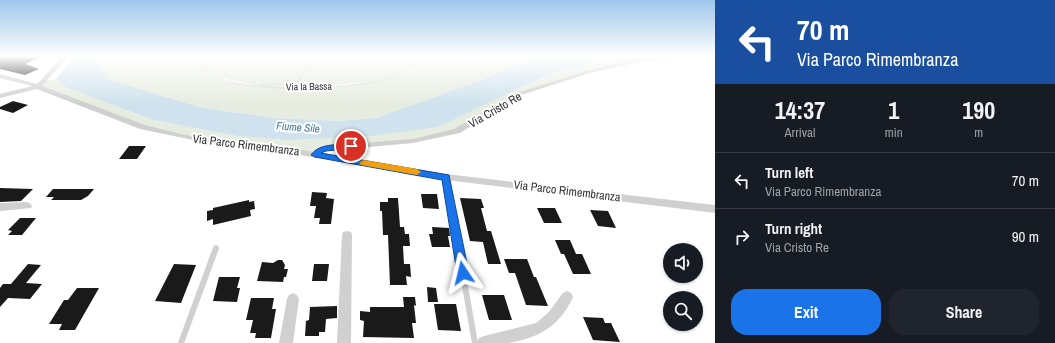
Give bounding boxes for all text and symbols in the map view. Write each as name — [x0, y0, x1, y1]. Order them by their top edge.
text: 70 m — [797, 11, 849, 49]
icon: left — [731, 16, 783, 68]
text: Via Parco Rimembranza — [797, 47, 958, 72]
street label: Via la Bassa — [286, 80, 333, 93]
street label: Via Cristo Re — [465, 88, 525, 132]
text: 14:37 — [775, 94, 825, 126]
text: 1 — [888, 94, 899, 126]
text: 190 — [962, 94, 995, 126]
water label: Fiume Sile — [276, 118, 320, 136]
text: Arrival — [785, 124, 815, 141]
text: min — [885, 124, 903, 141]
text: m — [974, 124, 983, 141]
pin — [334, 129, 368, 163]
street label: Via Parco Rimembranza — [192, 131, 301, 160]
icon: arrive — [340, 135, 362, 157]
text: Turn left — [765, 162, 813, 183]
icon: left — [731, 170, 753, 192]
text: 70 m — [1012, 170, 1039, 191]
street label: Via Parco Rimembranza — [513, 177, 622, 206]
text: Via Parco Rimembranza — [765, 183, 882, 200]
text: Turn right — [765, 218, 822, 239]
icon: right — [731, 226, 753, 248]
text: 90 m — [1012, 226, 1039, 247]
text: Via Cristo Re — [765, 239, 829, 256]
map controls — [663, 243, 703, 331]
button: sound — [663, 243, 703, 283]
position arrow — [442, 252, 484, 294]
button: Exit — [731, 289, 881, 335]
button: Share — [889, 289, 1039, 335]
button: search — [663, 291, 703, 331]

